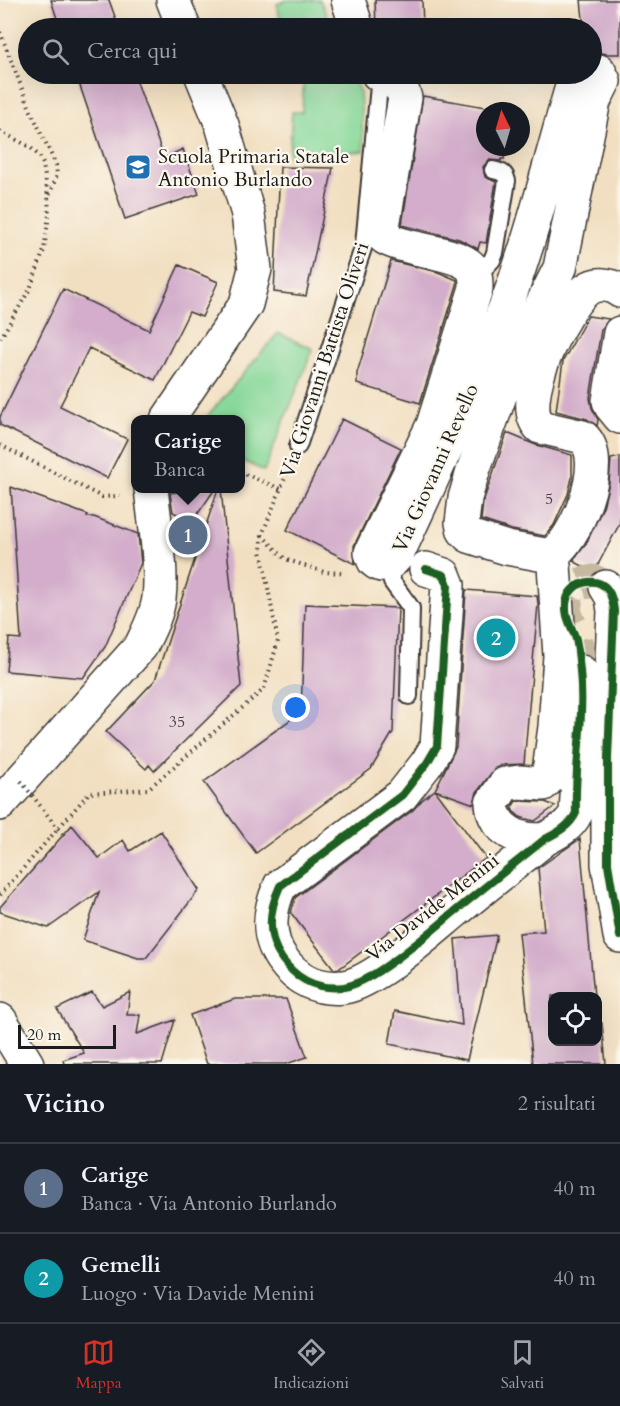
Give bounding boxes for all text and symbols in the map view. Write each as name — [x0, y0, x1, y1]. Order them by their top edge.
search box — [18, 18, 602, 84]
icon: search — [39, 35, 72, 68]
text: Cerca qui — [87, 36, 177, 66]
north arrow — [476, 102, 530, 156]
place label: Scuola Primaria Statale Antonio Burlando — [158, 143, 349, 193]
school or university icon: Scuola Primaria Statale Antonio Burlando — [123, 152, 153, 182]
street label: Via Giovanni Battista Oliveri — [274, 238, 376, 482]
street label: Via Giovanni Revello — [386, 379, 485, 557]
popup — [131, 415, 245, 493]
text: Carige — [154, 426, 222, 456]
text: Banca — [154, 456, 205, 483]
house number: 5 — [545, 488, 553, 510]
pin: 1 — [168, 512, 207, 558]
pin: 2 — [476, 616, 516, 660]
your location — [281, 693, 310, 722]
house number: 35 — [169, 711, 185, 733]
street label: Via Davide Menini — [360, 847, 505, 968]
map controls — [548, 992, 602, 1046]
button: locate — [548, 992, 602, 1046]
scale bar — [18, 1022, 116, 1050]
text: 20 m — [27, 1024, 61, 1046]
text: Vicino — [24, 1086, 105, 1121]
text: 2 risultati — [518, 1090, 596, 1117]
text: Carige — [81, 1160, 149, 1190]
text: 1 — [38, 1175, 49, 1202]
text: 40 m — [553, 1175, 596, 1202]
text: Banca · Via Antonio Burlando — [81, 1190, 337, 1217]
text: Gemelli — [81, 1250, 161, 1280]
text: 2 — [38, 1265, 49, 1292]
text: 40 m — [553, 1265, 596, 1292]
text: Luogo · Via Davide Menini — [81, 1280, 315, 1307]
tab: Mappa — [76, 1336, 122, 1394]
tab: Indicazioni — [273, 1336, 349, 1394]
tab: Salvati — [501, 1336, 544, 1394]

